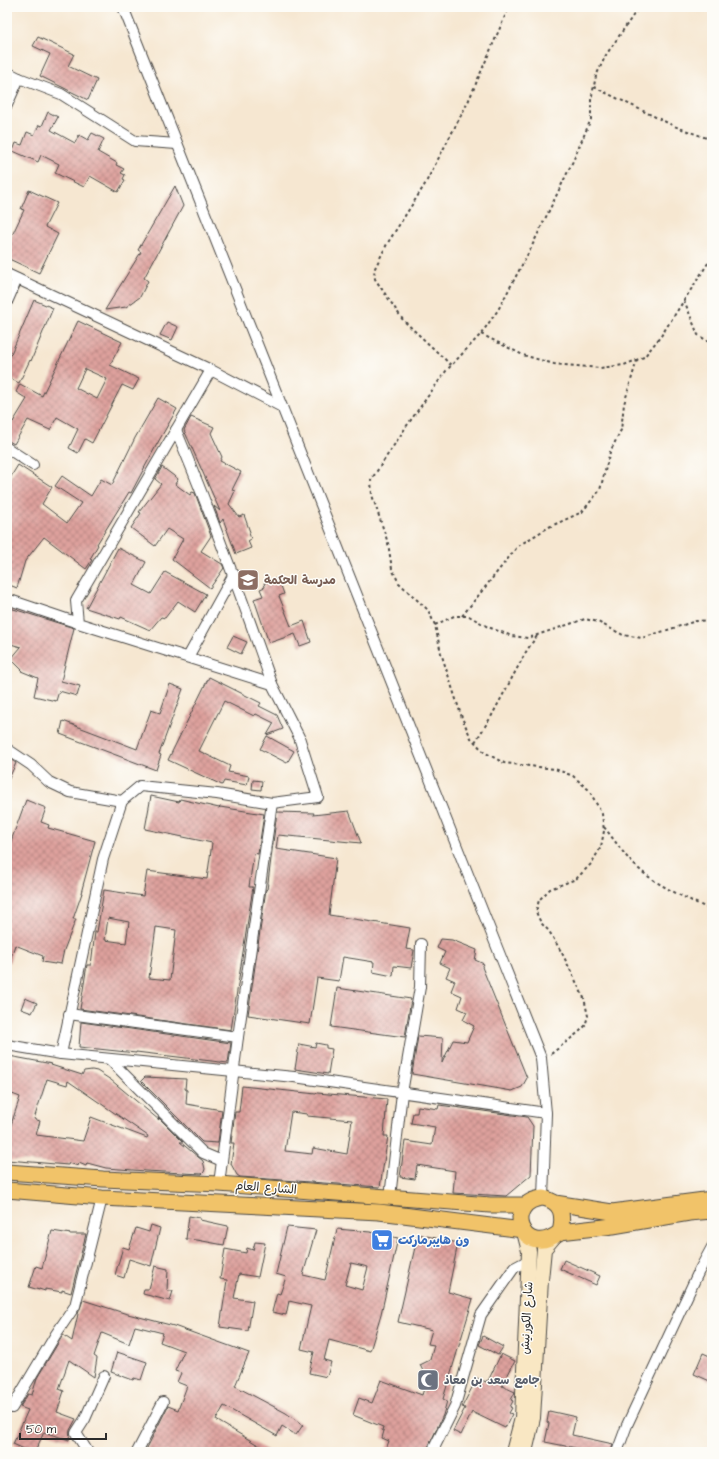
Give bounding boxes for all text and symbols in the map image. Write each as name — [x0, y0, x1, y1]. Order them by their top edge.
school or university icon: مدرسة الحكمة — [235, 567, 261, 593]
place label: مدرسة الحكمة — [264, 572, 336, 589]
street label: الشارع العام — [235, 1177, 297, 1199]
supermarket icon: ون هايبرماركت — [369, 1227, 395, 1253]
place label: ون هايبرماركت — [398, 1232, 470, 1249]
street label: شارع الكورنيش — [517, 1281, 537, 1355]
mosque icon: جامع سعد بن معاذ — [415, 1367, 441, 1393]
place label: جامع سعد بن معاذ — [444, 1372, 540, 1389]
scale bar — [20, 1415, 106, 1441]
text: 50 m — [26, 1421, 57, 1438]

